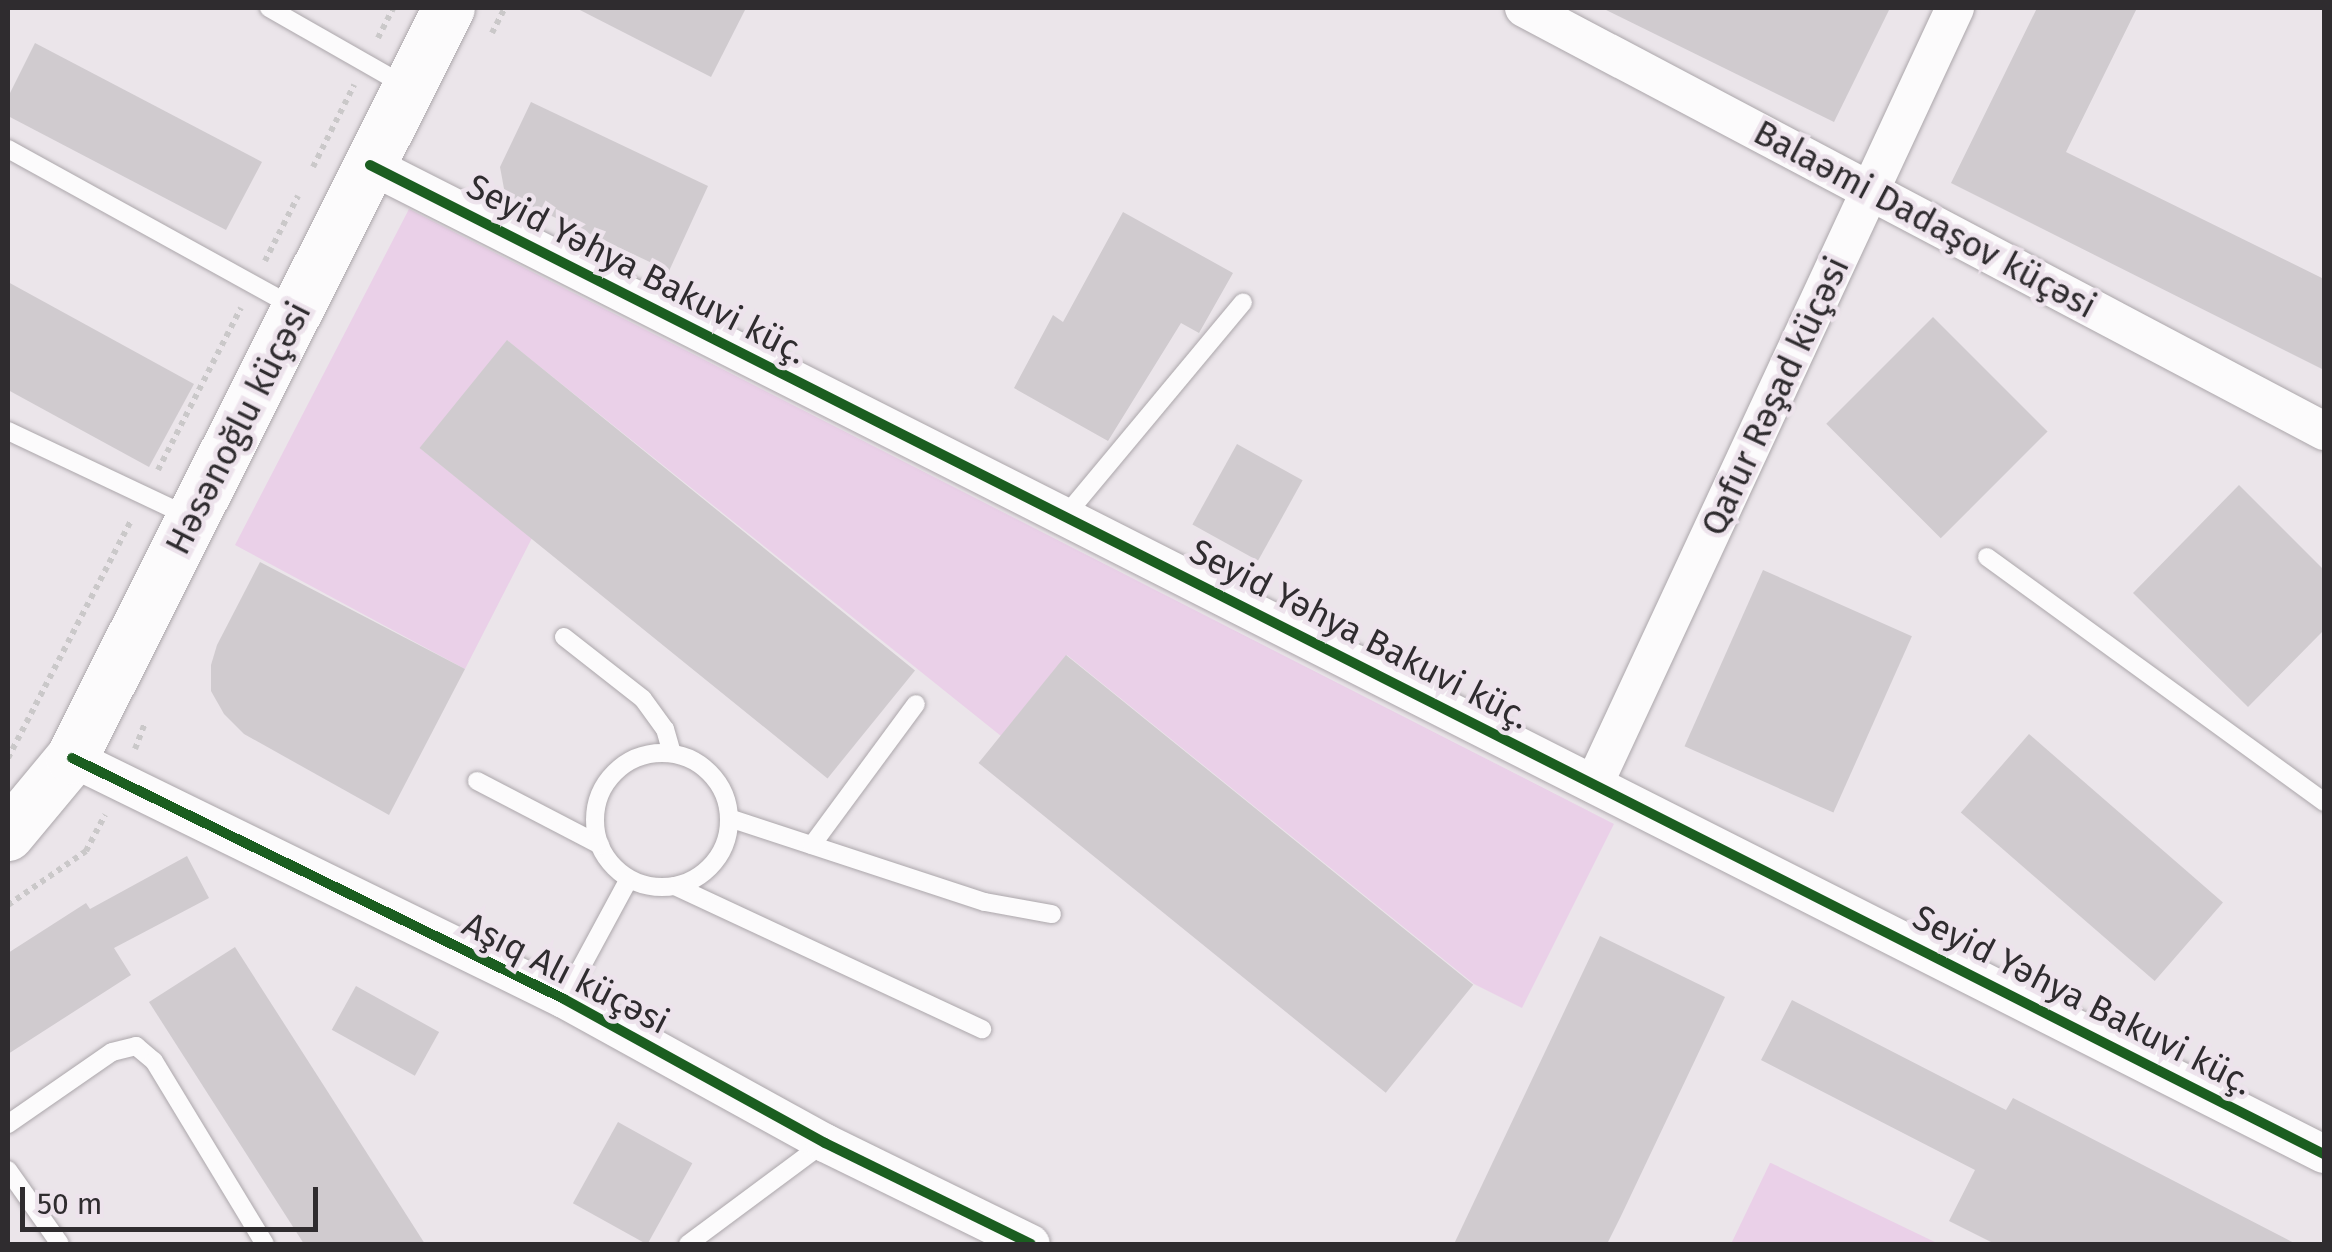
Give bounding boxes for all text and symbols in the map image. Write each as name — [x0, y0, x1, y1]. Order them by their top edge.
street label: Balaəmi Dadaşov küçəsi — [1747, 111, 2103, 327]
street label: Seyid Yəhya Bakuvi küç. — [460, 165, 814, 373]
street label: Qafur Rəşad küçəsi — [1692, 250, 1858, 542]
street label: Həsənoğlu küçəsi — [156, 295, 320, 561]
street label: Seyid Yəhya Bakuvi küç. — [1183, 530, 1537, 738]
street label: Seyid Yəhya Bakuvi küç. — [1906, 896, 2260, 1104]
street label: Aşıq Alı küçəsi — [456, 903, 676, 1043]
scale bar — [25, 1167, 322, 1229]
text: 50 m — [37, 1186, 102, 1222]

